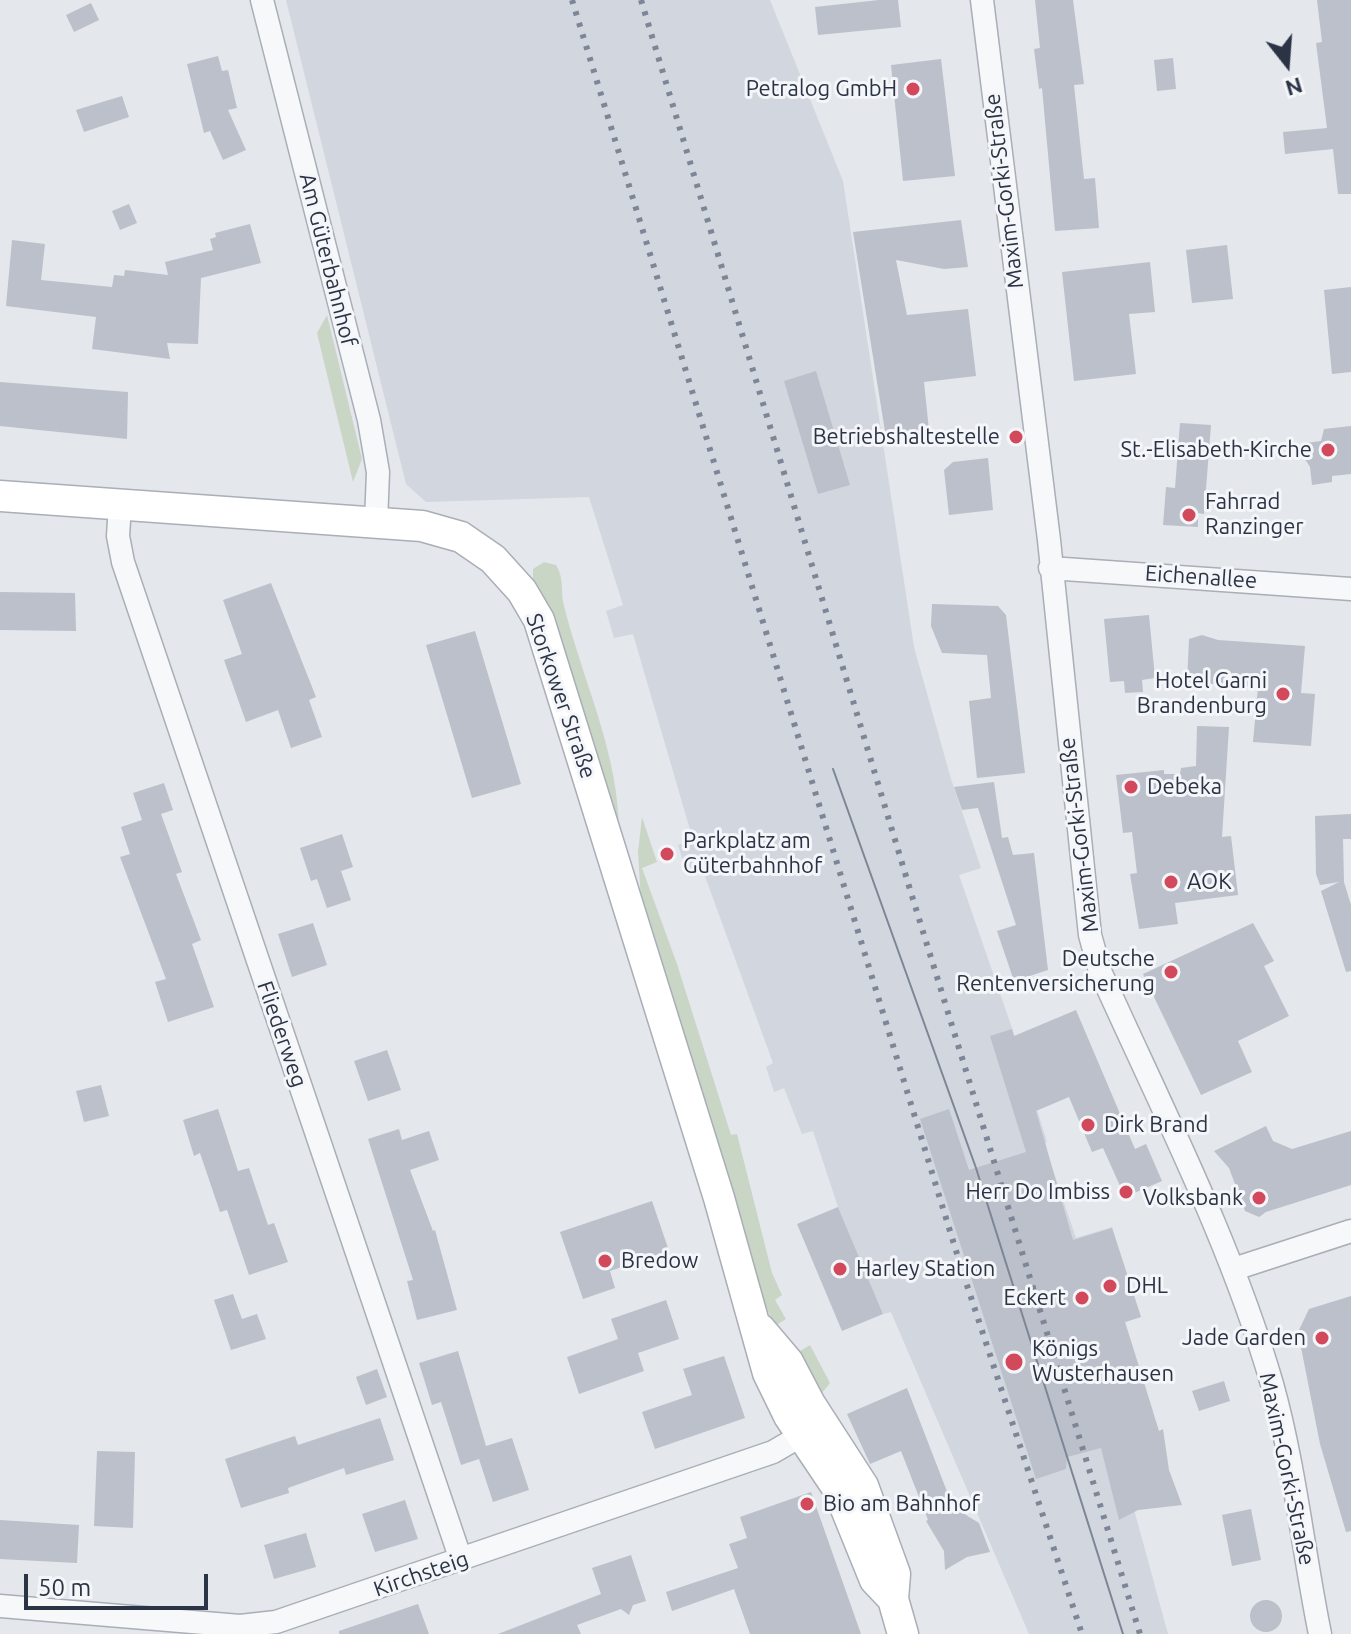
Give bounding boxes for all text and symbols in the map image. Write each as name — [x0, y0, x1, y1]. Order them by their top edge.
north arrow — [1247, 24, 1327, 104]
text: N — [1283, 73, 1306, 102]
place label: Petralog GmbH — [746, 76, 897, 102]
marker: Petralog GmbH — [904, 80, 922, 98]
street label: Maxim-Gorki-Straße — [979, 92, 1029, 290]
street label: Am Güterbahnhof — [294, 171, 362, 349]
place label: Betriebshaltestelle — [813, 424, 1000, 450]
marker: Betriebshaltestelle — [1007, 428, 1025, 446]
place label: St.-Elisabeth-Kirche — [1120, 437, 1312, 463]
marker: St.-Elisabeth-Kirche — [1319, 441, 1337, 459]
place label: Fahrrad Ranzinger — [1205, 489, 1304, 540]
marker: Fahrrad Ranzinger — [1180, 506, 1198, 524]
street label: Eichenallee — [1144, 560, 1258, 594]
street label: Storkower Straße — [520, 610, 602, 782]
place label: Hotel Garni Brandenburg — [1137, 668, 1267, 720]
marker: Hotel Garni Brandenburg — [1274, 685, 1292, 703]
street label: Maxim-Gorki-Straße — [1054, 736, 1104, 934]
place label: Debeka — [1147, 774, 1222, 800]
marker: Debeka — [1122, 778, 1140, 796]
place label: Parkplatz am Güterbahnhof — [683, 828, 822, 880]
marker: Parkplatz am Güterbahnhof — [658, 845, 676, 863]
place label: AOK — [1187, 869, 1232, 895]
marker: AOK — [1162, 873, 1180, 891]
place label: Deutsche Rentenversicherung — [956, 946, 1155, 998]
marker: Deutsche Rentenversicherung — [1162, 963, 1180, 981]
street label: Fliederweg — [252, 977, 312, 1091]
place label: Dirk Brand — [1104, 1112, 1208, 1138]
marker: Dirk Brand — [1079, 1116, 1097, 1134]
place label: Herr Do Imbiss — [965, 1179, 1110, 1205]
marker: Herr Do Imbiss — [1117, 1183, 1135, 1201]
place label: Volksbank — [1143, 1185, 1243, 1211]
marker: Volksbank — [1250, 1189, 1268, 1207]
place label: Bredow — [621, 1248, 698, 1274]
marker: Bredow — [596, 1252, 614, 1270]
place label: Harley Station — [856, 1256, 995, 1282]
marker: Harley Station — [831, 1260, 849, 1278]
place label: DHL — [1126, 1273, 1168, 1299]
marker: DHL — [1101, 1277, 1119, 1295]
place label: Eckert — [1004, 1285, 1066, 1311]
marker: Eckert — [1073, 1289, 1091, 1307]
place label: Jade Garden — [1182, 1325, 1306, 1351]
marker: Jade Garden — [1313, 1329, 1331, 1347]
place label: Königs Wusterhausen — [1032, 1336, 1174, 1388]
marker: Königs Wusterhausen — [1003, 1351, 1025, 1373]
street label: Maxim-Gorki-Straße — [1254, 1370, 1320, 1568]
place label: Bio am Bahnhof — [823, 1491, 980, 1517]
marker: Bio am Bahnhof — [798, 1495, 816, 1513]
street label: Kirchsteig — [370, 1545, 472, 1603]
scale bar — [28, 1558, 212, 1608]
text: 50 m — [38, 1574, 91, 1601]

